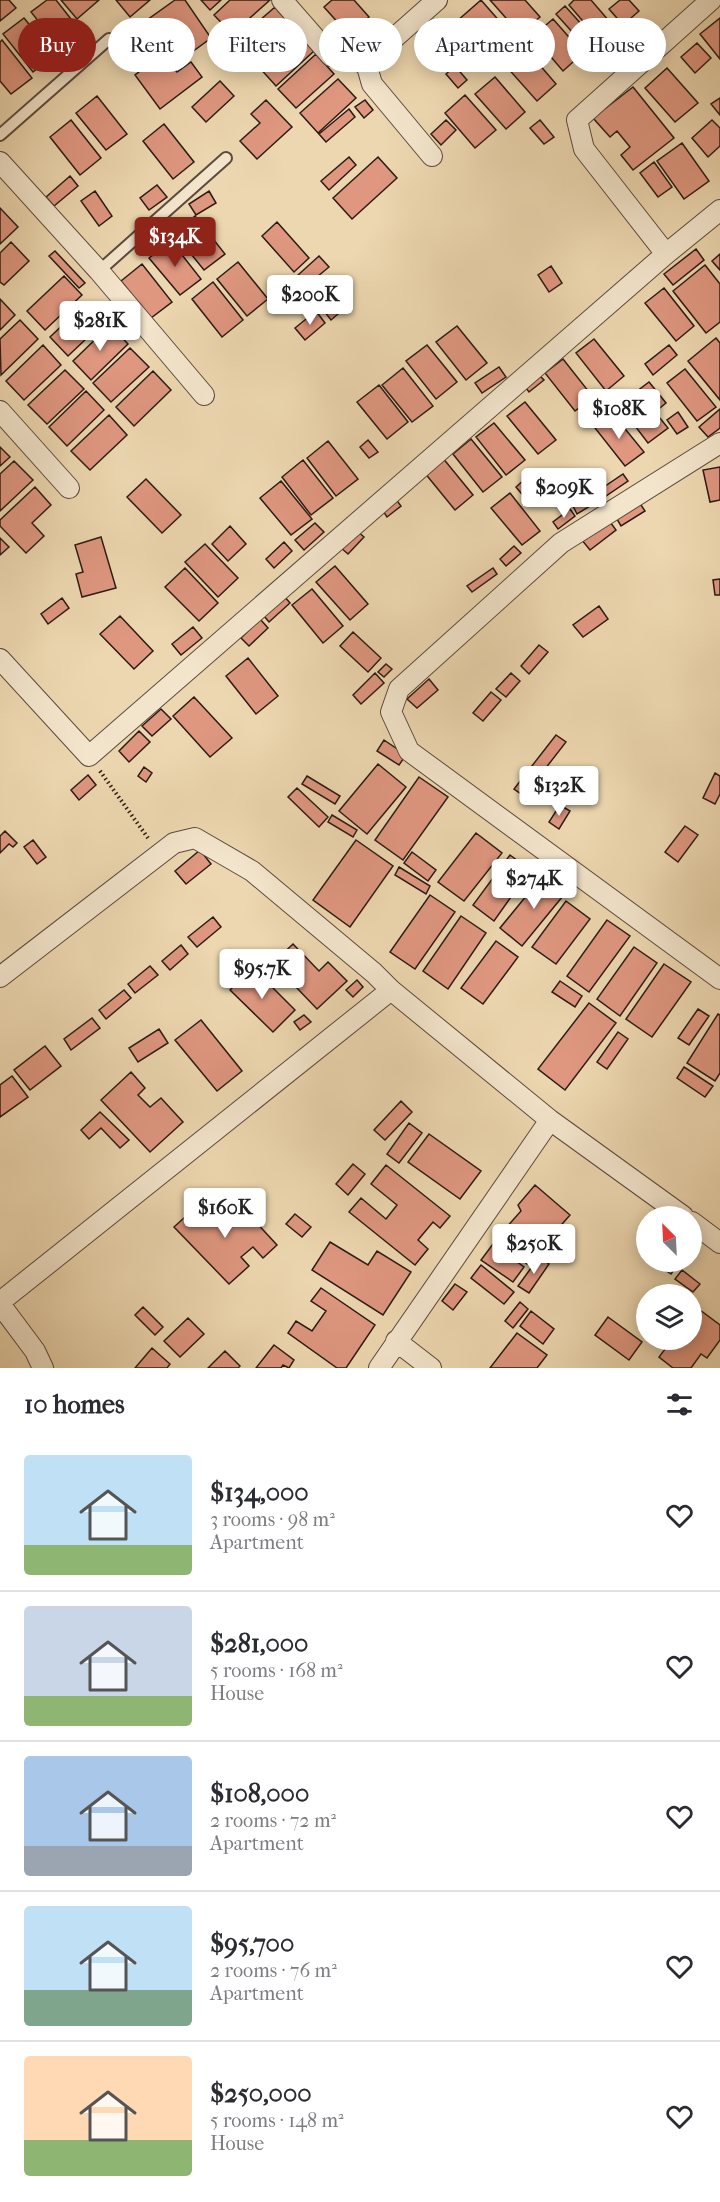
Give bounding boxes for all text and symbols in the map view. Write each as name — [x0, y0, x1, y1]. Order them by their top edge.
chip: Buy — [18, 18, 96, 72]
chip: Rent — [108, 18, 195, 72]
chip: Filters — [207, 18, 307, 72]
chip: New — [319, 18, 402, 72]
chip: Apartment — [414, 18, 555, 72]
chip: House — [567, 18, 666, 72]
pin: $134K — [133, 217, 217, 268]
text: $134K — [149, 225, 201, 248]
pin: $200K — [268, 275, 352, 326]
text: $200K — [281, 283, 339, 306]
pin: $281K — [58, 301, 142, 352]
text: $281K — [73, 309, 127, 332]
pin: $108K — [577, 389, 661, 440]
text: $108K — [592, 397, 646, 420]
pin: $209K — [522, 468, 606, 519]
text: $209K — [535, 476, 593, 499]
pin: $132K — [517, 766, 601, 817]
text: $132K — [533, 774, 585, 797]
pin: $274K — [492, 859, 576, 910]
text: $274K — [506, 867, 562, 890]
pin: $95.7K — [213, 949, 311, 1000]
text: $95.7K — [233, 957, 291, 980]
pin: $160K — [183, 1188, 267, 1239]
text: $160K — [198, 1196, 252, 1219]
north arrow — [636, 1206, 702, 1272]
map controls — [636, 1206, 702, 1350]
pin: $250K — [492, 1224, 576, 1275]
text: $250K — [506, 1232, 562, 1255]
button: layers — [636, 1284, 702, 1350]
icon: filters — [663, 1388, 696, 1421]
text: 10 homes — [24, 1389, 125, 1420]
text: $134,000 — [210, 1477, 309, 1508]
icon: home — [72, 1479, 144, 1551]
icon: heart — [663, 1499, 696, 1532]
text: 3 rooms · 98 m² — [210, 1508, 335, 1531]
text: Apartment — [210, 1531, 304, 1554]
text: $281,000 — [210, 1628, 308, 1659]
icon: home — [72, 1630, 144, 1702]
icon: heart — [663, 1650, 696, 1683]
text: 5 rooms · 168 m² — [210, 1659, 343, 1682]
text: House — [210, 1682, 264, 1705]
text: $108,000 — [210, 1778, 309, 1809]
icon: home — [72, 1780, 144, 1852]
icon: heart — [663, 1800, 696, 1833]
text: 2 rooms · 72 m² — [210, 1809, 336, 1832]
text: Apartment — [210, 1832, 304, 1855]
text: $95,700 — [210, 1928, 294, 1959]
icon: home — [72, 1930, 144, 2002]
icon: heart — [663, 1950, 696, 1983]
text: 2 rooms · 76 m² — [210, 1959, 337, 1982]
text: Apartment — [210, 1982, 304, 2005]
text: $250,000 — [210, 2078, 312, 2109]
icon: home — [72, 2080, 144, 2152]
icon: heart — [663, 2100, 696, 2133]
text: 5 rooms · 148 m² — [210, 2109, 344, 2132]
text: House — [210, 2132, 264, 2155]

